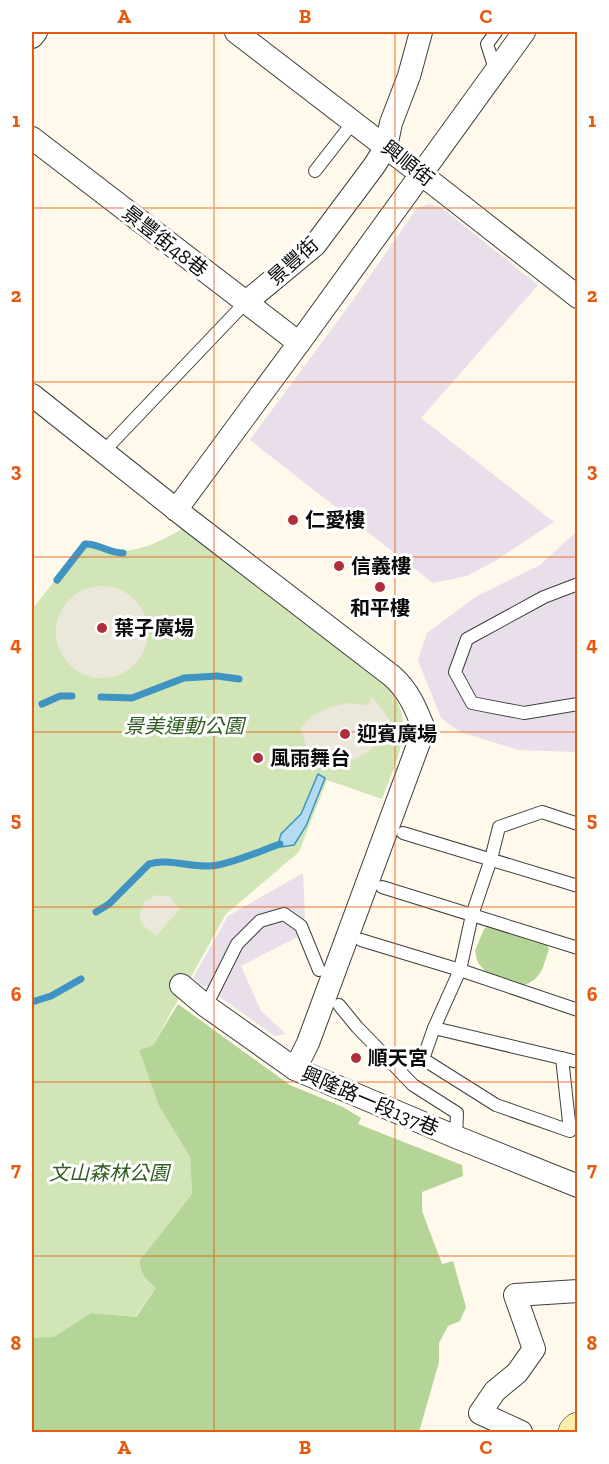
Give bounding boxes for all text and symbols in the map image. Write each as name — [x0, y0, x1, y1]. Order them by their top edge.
text: A — [117, 4, 131, 28]
text: B — [299, 4, 311, 28]
text: C — [480, 4, 493, 28]
text: 1 — [12, 108, 20, 132]
text: 1 — [588, 108, 596, 132]
street label: 興順街 — [377, 135, 439, 191]
street label: 景豐街48巷 — [118, 200, 212, 282]
street label: 景豐街 — [263, 232, 323, 290]
text: 2 — [11, 283, 22, 307]
text: 2 — [587, 283, 598, 307]
text: 3 — [11, 458, 22, 482]
text: 3 — [587, 458, 598, 482]
place label: 仁愛樓 — [305, 508, 365, 532]
marker: 仁愛樓 — [286, 513, 300, 527]
place label: 信義樓 — [351, 554, 411, 578]
marker: 信義樓 — [332, 559, 346, 573]
marker: 和平樓 — [373, 580, 387, 594]
place label: 和平樓 — [350, 596, 410, 620]
place label: 葉子廣場 — [114, 616, 194, 640]
marker: 葉子廣場 — [95, 621, 109, 635]
text: 4 — [10, 632, 22, 656]
text: 4 — [586, 632, 598, 656]
park label: 景美運動公園 — [124, 714, 247, 738]
place label: 迎賓廣場 — [357, 722, 437, 746]
marker: 迎賓廣場 — [338, 727, 352, 741]
place label: 風雨舞台 — [270, 746, 350, 770]
marker: 風雨舞台 — [251, 751, 265, 765]
text: 5 — [11, 807, 21, 831]
text: 5 — [587, 807, 597, 831]
text: 6 — [11, 982, 22, 1006]
text: 6 — [587, 982, 598, 1006]
place label: 順天宮 — [368, 1046, 428, 1070]
marker: 順天宮 — [349, 1051, 363, 1065]
street label: 興隆路一段137巷 — [298, 1061, 442, 1141]
text: 7 — [11, 1157, 21, 1181]
text: 7 — [587, 1157, 597, 1181]
park label: 文山森林公園 — [49, 1161, 172, 1185]
text: 8 — [11, 1331, 22, 1355]
text: 8 — [587, 1331, 598, 1355]
text: A — [117, 1435, 131, 1459]
text: B — [299, 1435, 311, 1459]
text: C — [480, 1435, 493, 1459]

